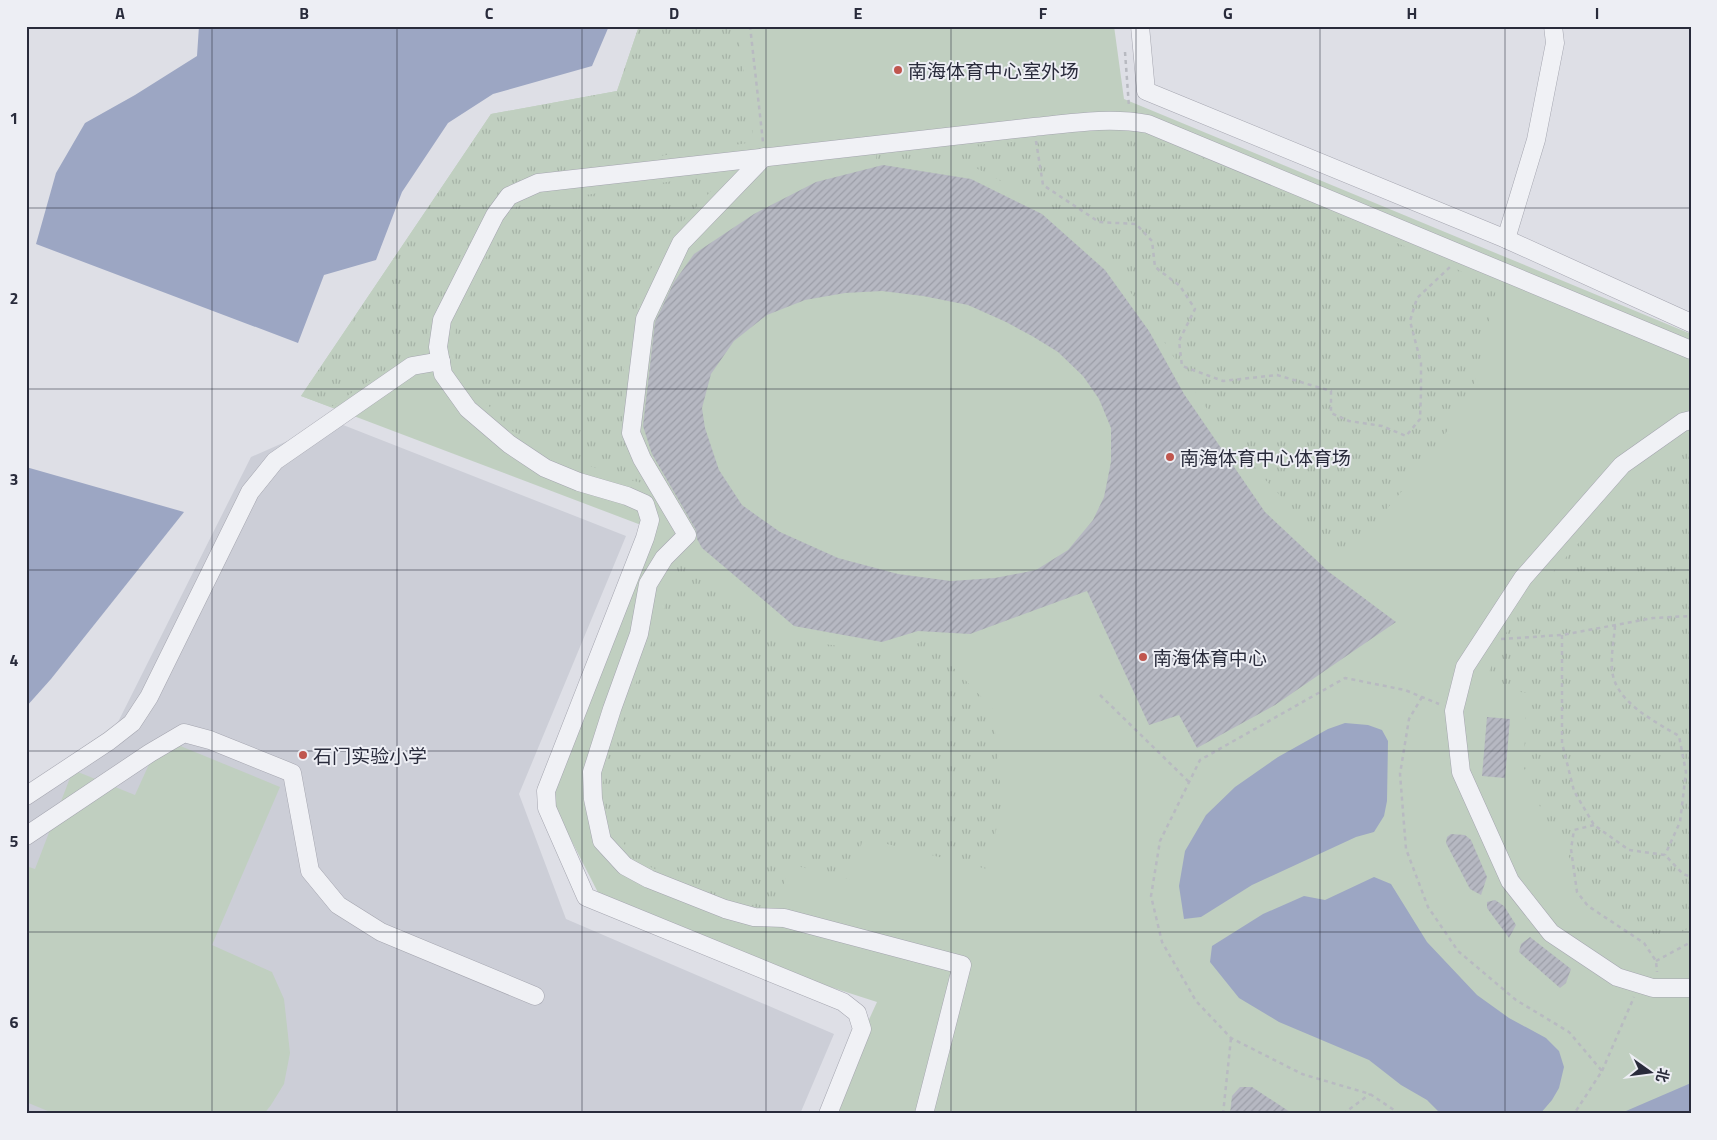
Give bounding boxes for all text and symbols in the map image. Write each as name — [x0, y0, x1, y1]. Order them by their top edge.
text: A — [115, 1, 125, 25]
text: B — [299, 1, 309, 25]
text: C — [485, 1, 494, 25]
text: D — [669, 1, 679, 25]
text: E — [854, 1, 863, 25]
text: F — [1039, 1, 1048, 25]
text: G — [1223, 1, 1233, 25]
text: H — [1407, 1, 1417, 25]
text: I — [1595, 1, 1599, 25]
place label: 南海体育中心室外场 — [908, 56, 1079, 85]
marker: 南海体育中心室外场 — [892, 64, 904, 76]
text: 1 — [10, 106, 18, 130]
text: 2 — [10, 286, 18, 310]
place label: 南海体育中心体育场 — [1180, 443, 1351, 472]
marker: 南海体育中心体育场 — [1164, 451, 1176, 463]
text: 3 — [10, 467, 18, 491]
place label: 南海体育中心 — [1153, 643, 1267, 672]
text: 4 — [10, 648, 19, 672]
marker: 南海体育中心 — [1137, 651, 1149, 663]
place label: 石门实验小学 — [313, 741, 427, 770]
marker: 石门实验小学 — [297, 749, 309, 761]
text: 5 — [10, 829, 19, 853]
text: 6 — [10, 1010, 19, 1034]
north arrow — [1624, 1048, 1674, 1098]
text: 北 — [1651, 1066, 1675, 1085]

